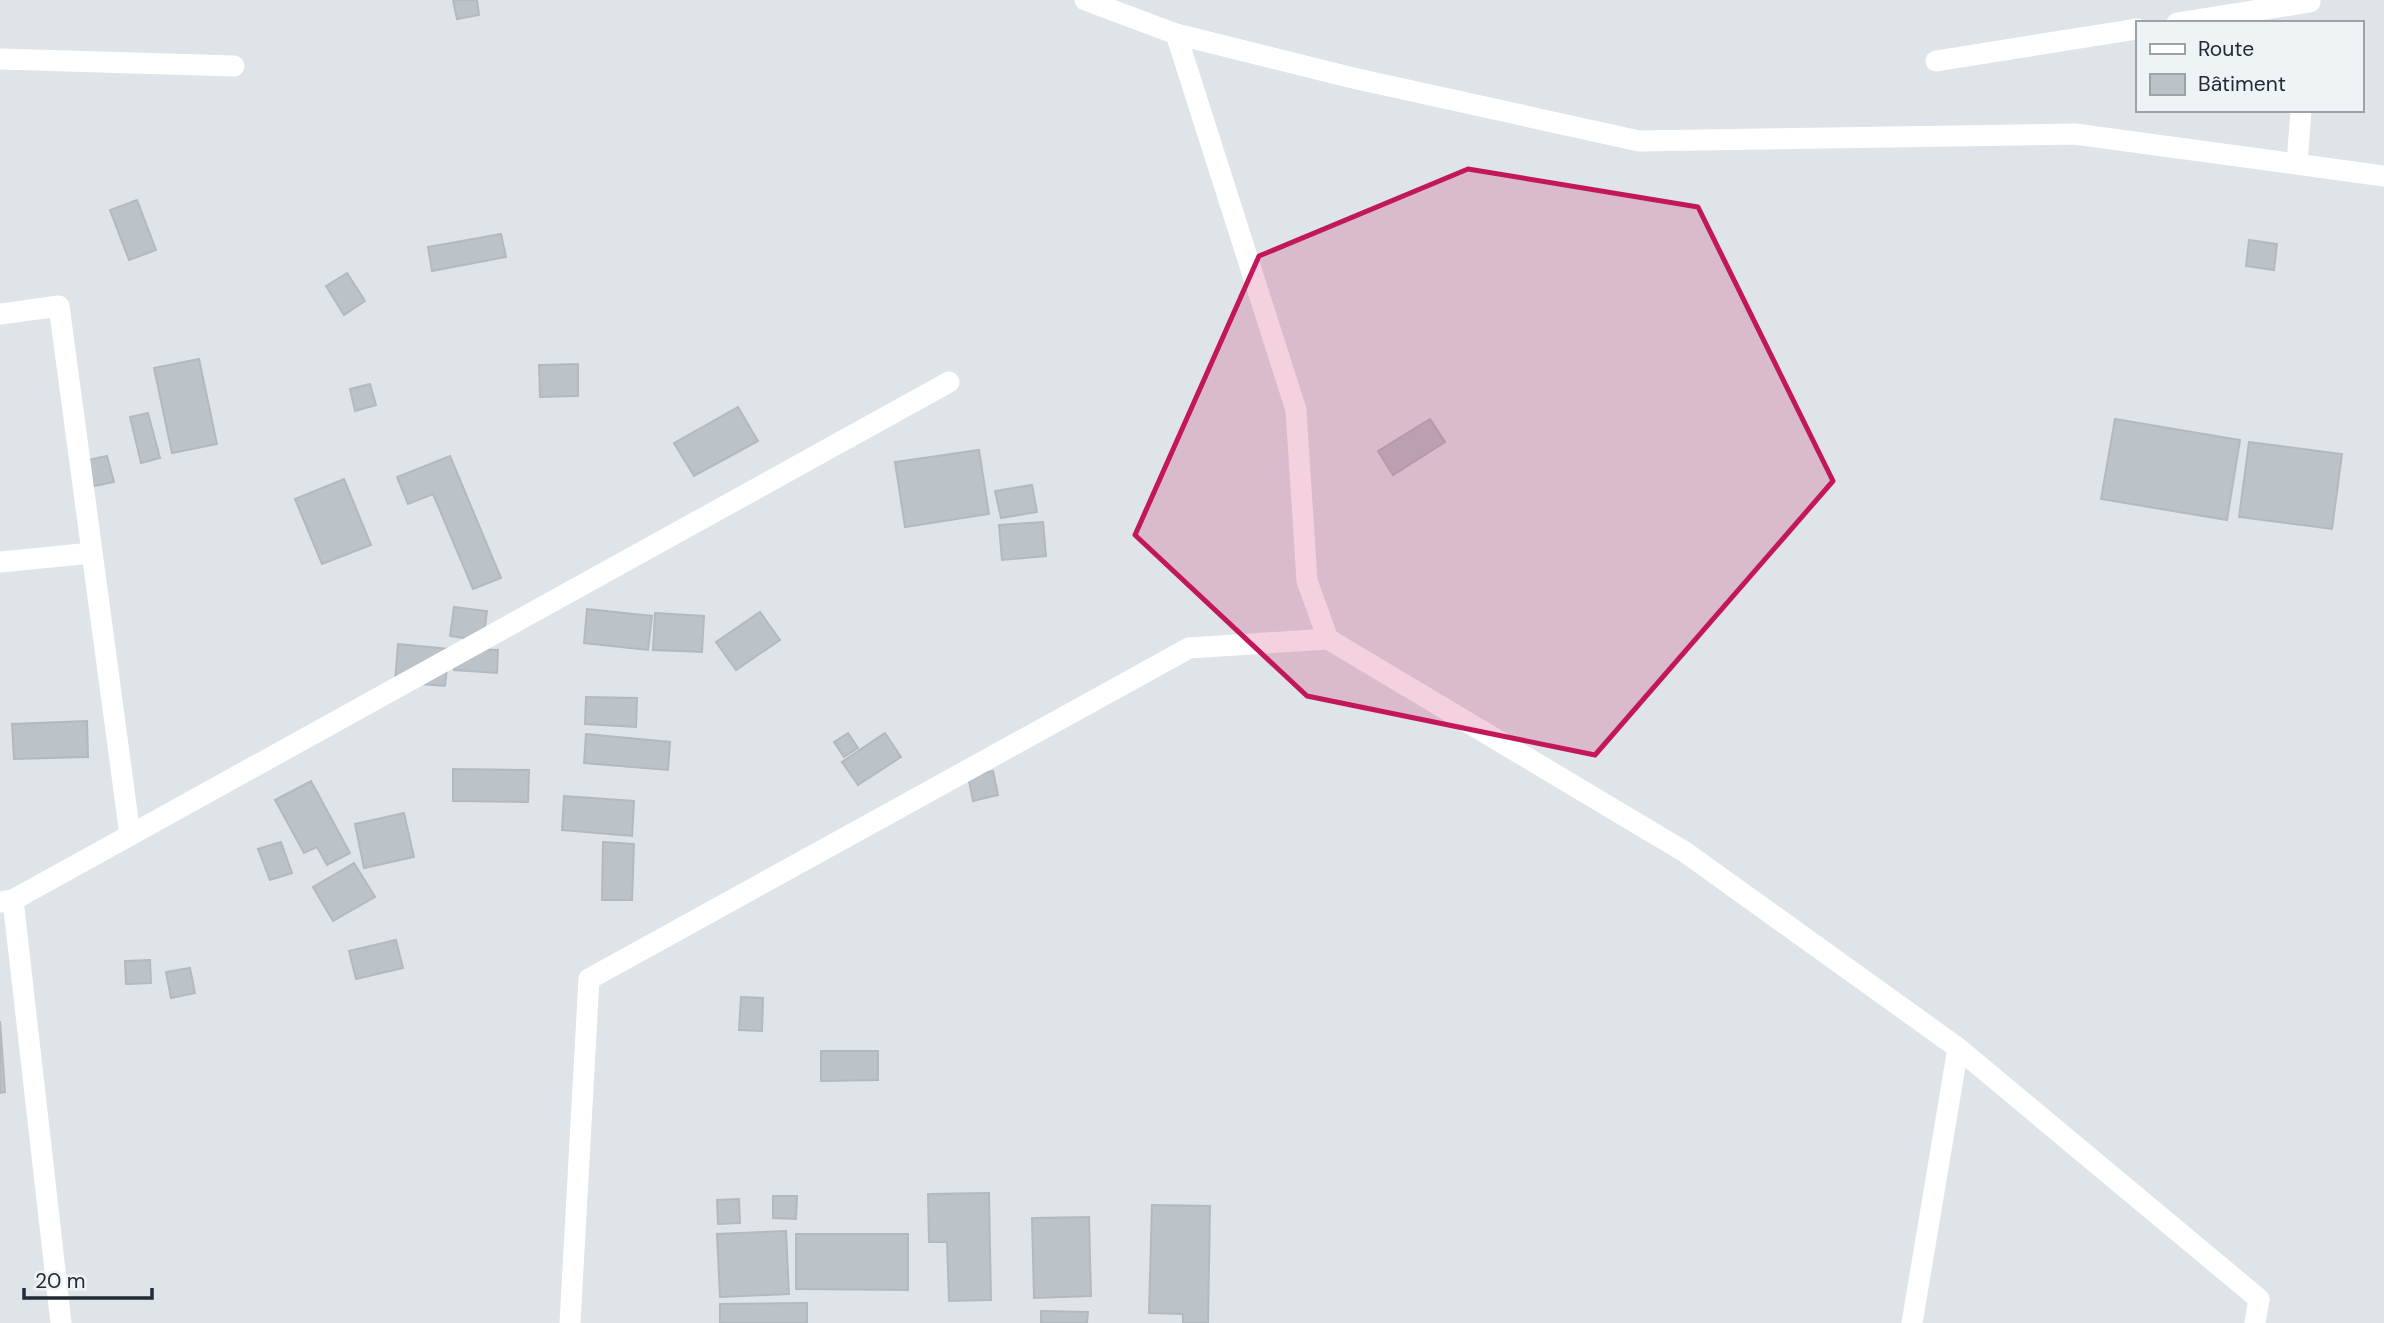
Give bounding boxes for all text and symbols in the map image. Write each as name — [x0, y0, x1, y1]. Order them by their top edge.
legend — [2136, 21, 2363, 112]
text: Route — [2198, 35, 2254, 63]
text: Bâtiment — [2198, 70, 2286, 98]
scale bar — [24, 1256, 152, 1300]
text: 20 m — [35, 1267, 86, 1295]

